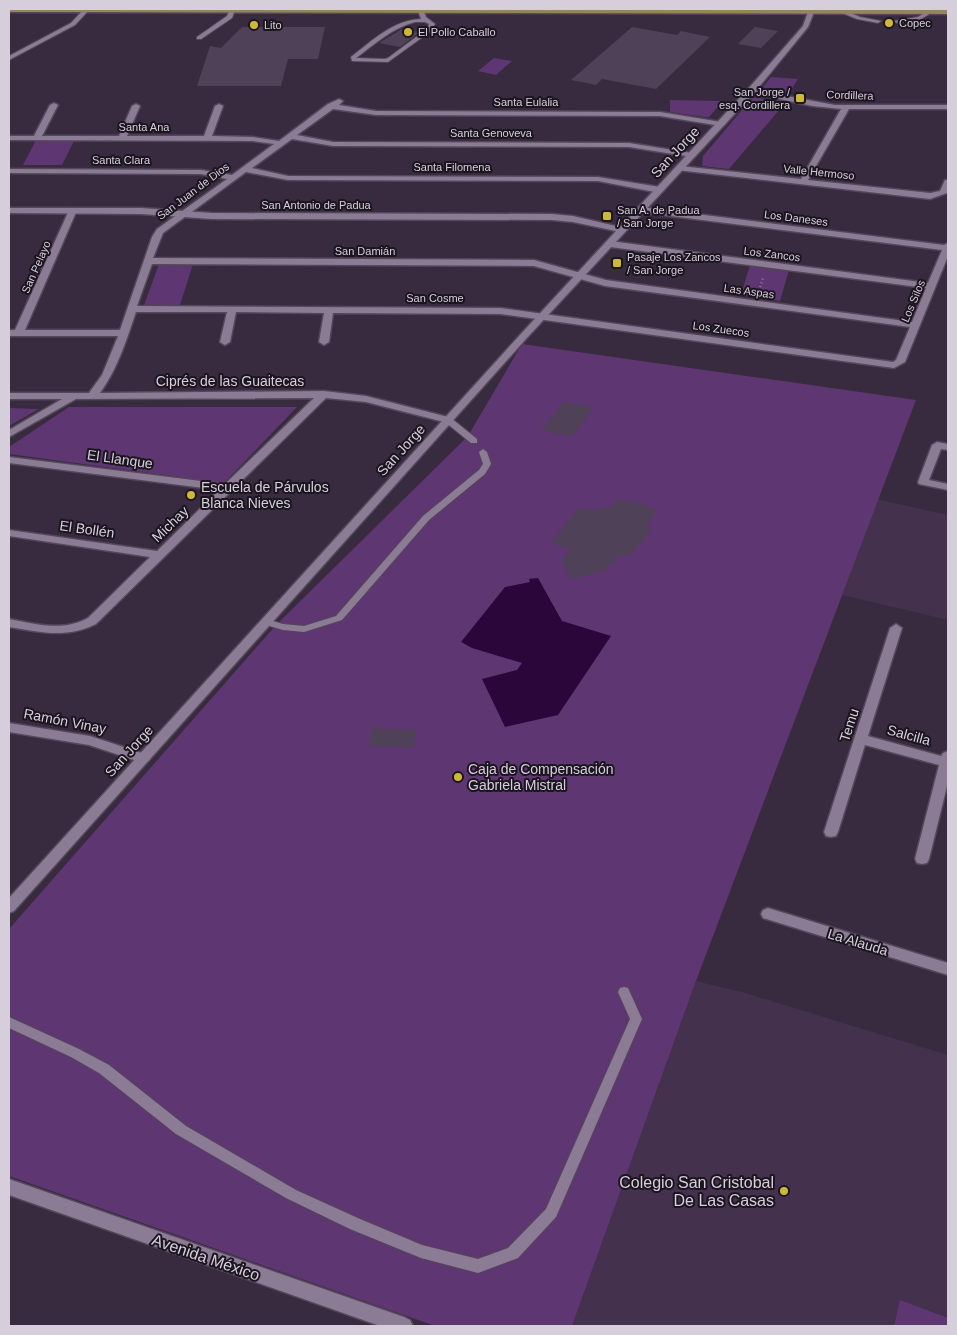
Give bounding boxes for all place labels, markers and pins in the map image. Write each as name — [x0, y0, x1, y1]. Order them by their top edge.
marker: Copec — [883, 17, 895, 29]
place label: Copec — [899, 17, 931, 29]
marker: Lito — [248, 19, 260, 31]
place label: Lito — [264, 19, 282, 31]
marker: El Pollo Caballo — [402, 26, 414, 38]
place label: El Pollo Caballo — [418, 26, 496, 38]
place label: San Jorge / esq. Cordillera — [719, 86, 791, 111]
marker: San Jorge / esq. Cordillera — [794, 92, 806, 104]
place label: San A. de Padua / San Jorge — [617, 204, 700, 229]
marker: San A. de Padua / San Jorge — [601, 210, 613, 222]
place label: Pasaje Los Zancos / San Jorge — [627, 251, 721, 276]
marker: Pasaje Los Zancos / San Jorge — [611, 257, 623, 269]
place label: Escuela de Párvulos Blanca Nieves — [201, 479, 329, 511]
marker: Escuela de Párvulos Blanca Nieves — [185, 489, 197, 501]
place label: Caja de Compensación Gabriela Mistral — [468, 761, 614, 793]
marker: Caja de Compensación Gabriela Mistral — [452, 771, 464, 783]
place label: Colegio San Cristobal De Las Casas — [619, 1174, 774, 1209]
marker: Colegio San Cristobal De Las Casas — [778, 1185, 790, 1197]

